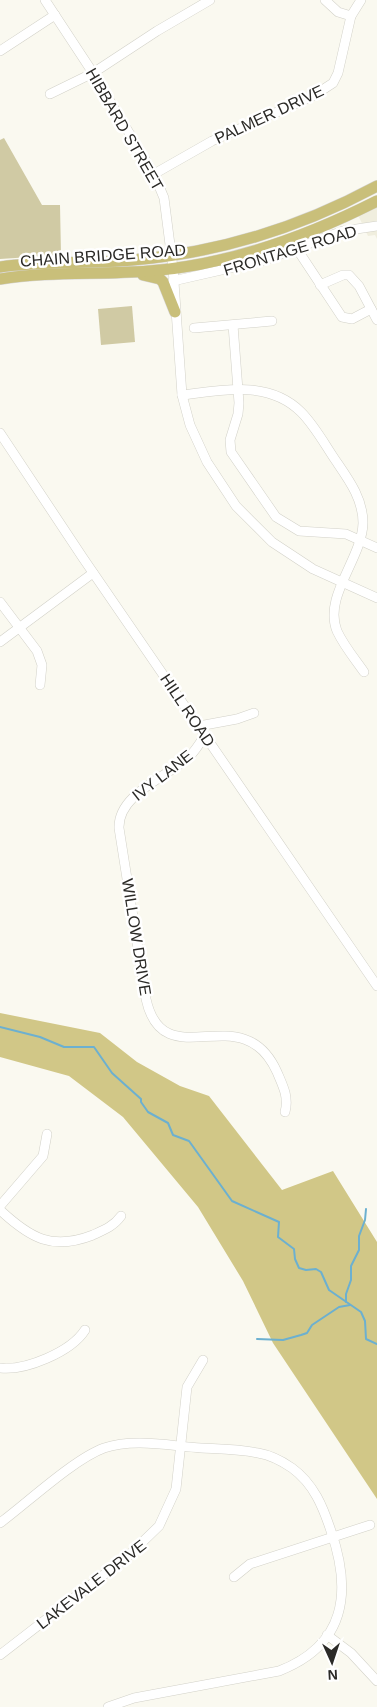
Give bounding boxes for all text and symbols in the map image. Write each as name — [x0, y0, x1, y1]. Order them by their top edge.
street label: HIBBARD STREET — [83, 65, 167, 194]
street label: PALMER DRIVE — [212, 82, 326, 147]
street label: FRONTAGE ROAD — [221, 222, 359, 279]
street label: CHAIN BRIDGE ROAD — [20, 241, 187, 270]
street label: HILL ROAD — [157, 671, 218, 750]
street label: IVY LANE — [129, 747, 196, 804]
street label: WILLOW DRIVE — [119, 877, 154, 997]
street label: LAKEVALE DRIVE — [33, 1536, 149, 1632]
north arrow — [307, 1637, 357, 1687]
text: N — [327, 1667, 338, 1683]

